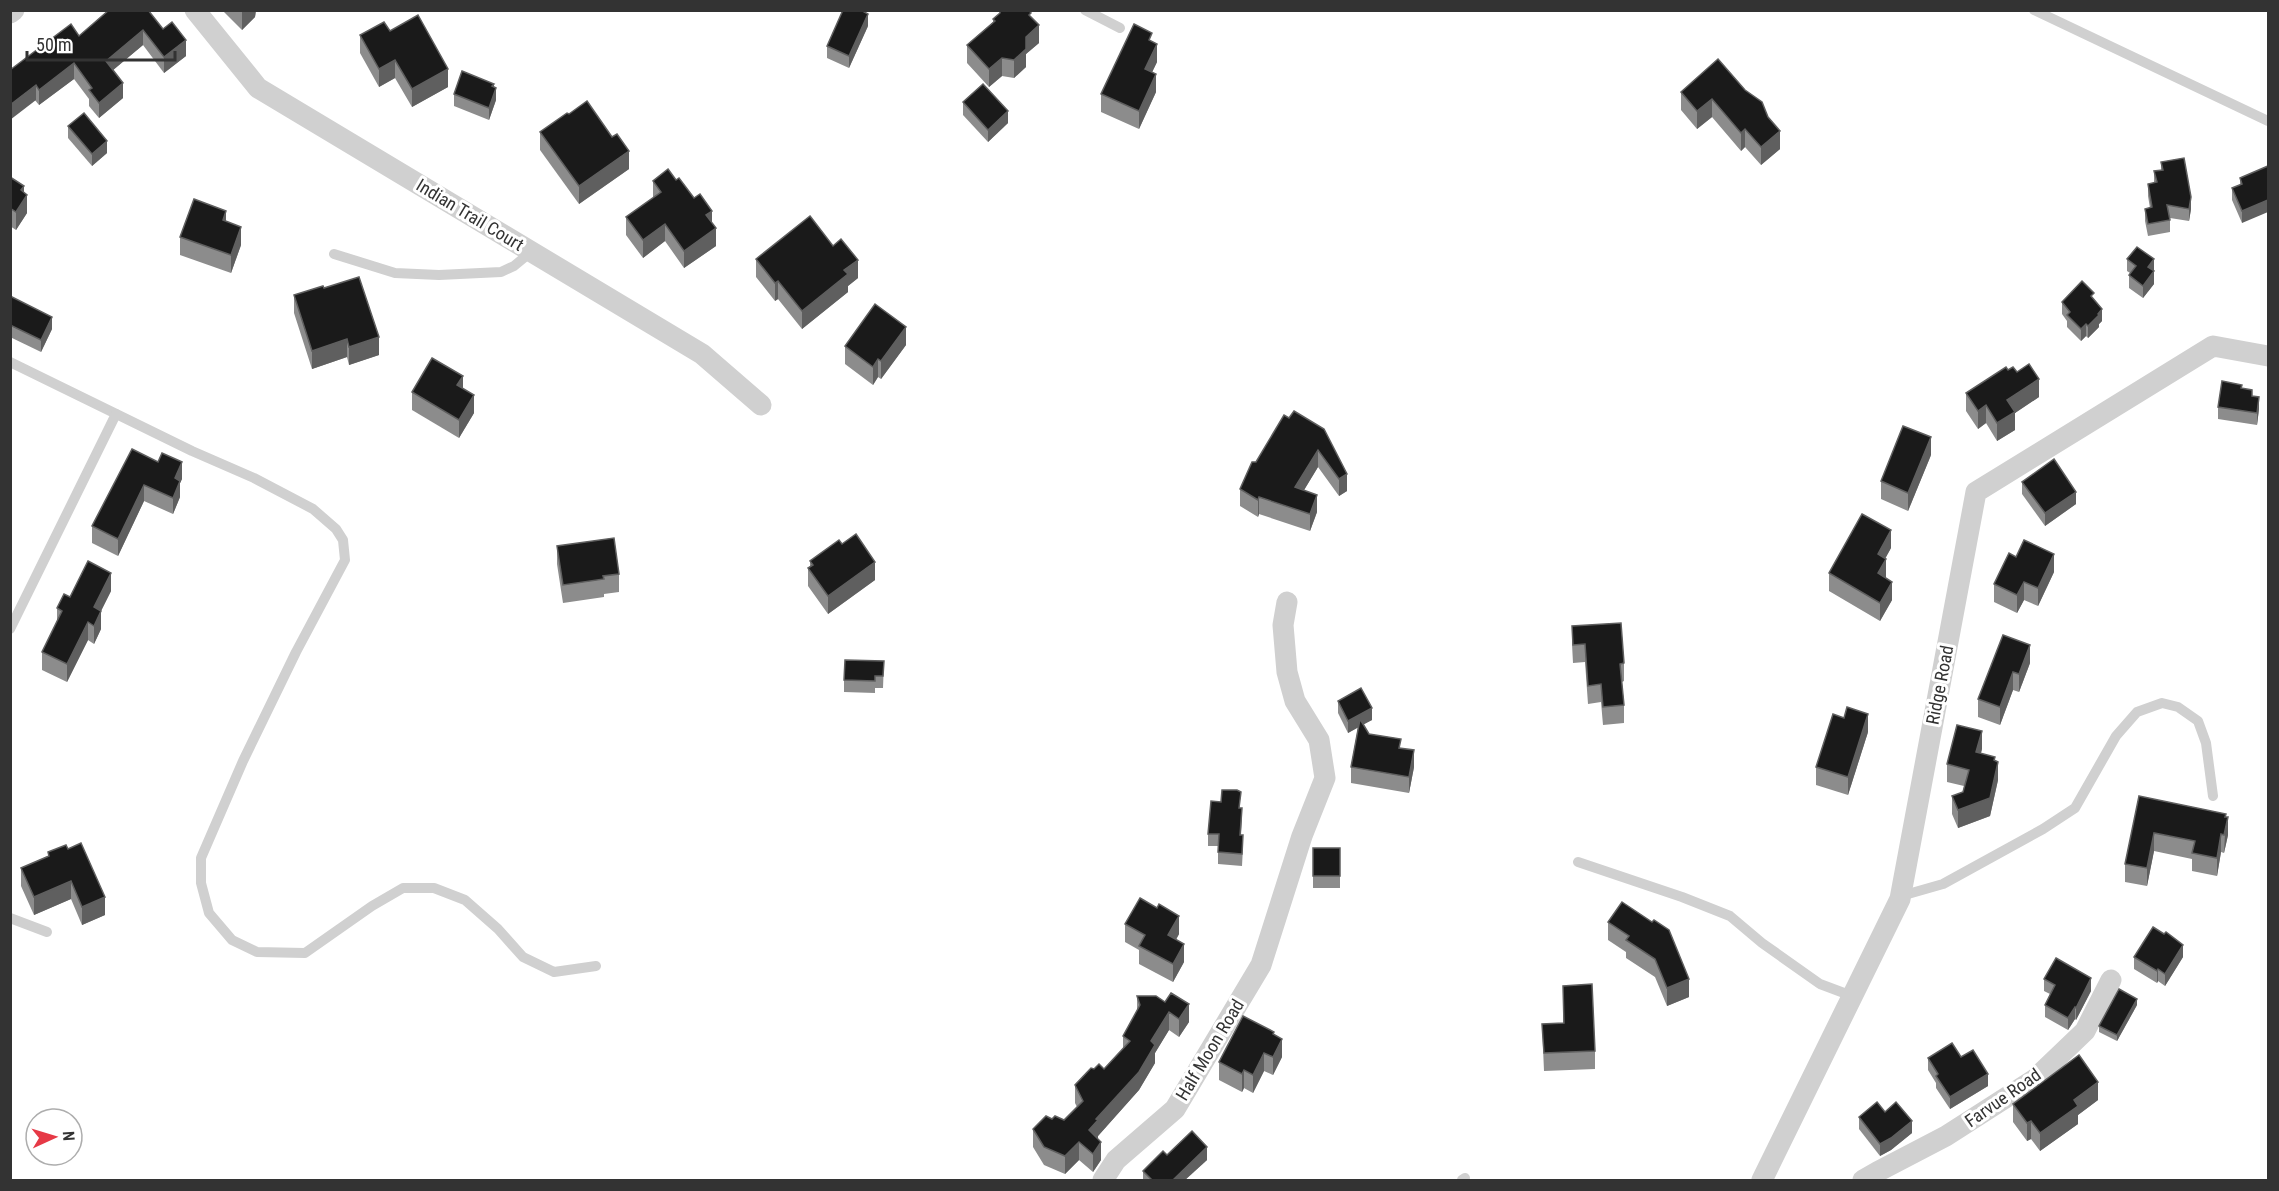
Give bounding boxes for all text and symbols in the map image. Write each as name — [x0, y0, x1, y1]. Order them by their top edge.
scale bar — [27, 24, 176, 62]
text: 50 m — [36, 34, 71, 55]
street label: Indian Trail Court — [413, 174, 528, 255]
street label: Ridge Road — [1922, 644, 1957, 726]
street label: Half Moon Road — [1171, 995, 1248, 1104]
street label: Farvue Road — [1961, 1064, 2045, 1131]
north arrow — [24, 1107, 84, 1167]
text: N — [59, 1130, 78, 1142]

